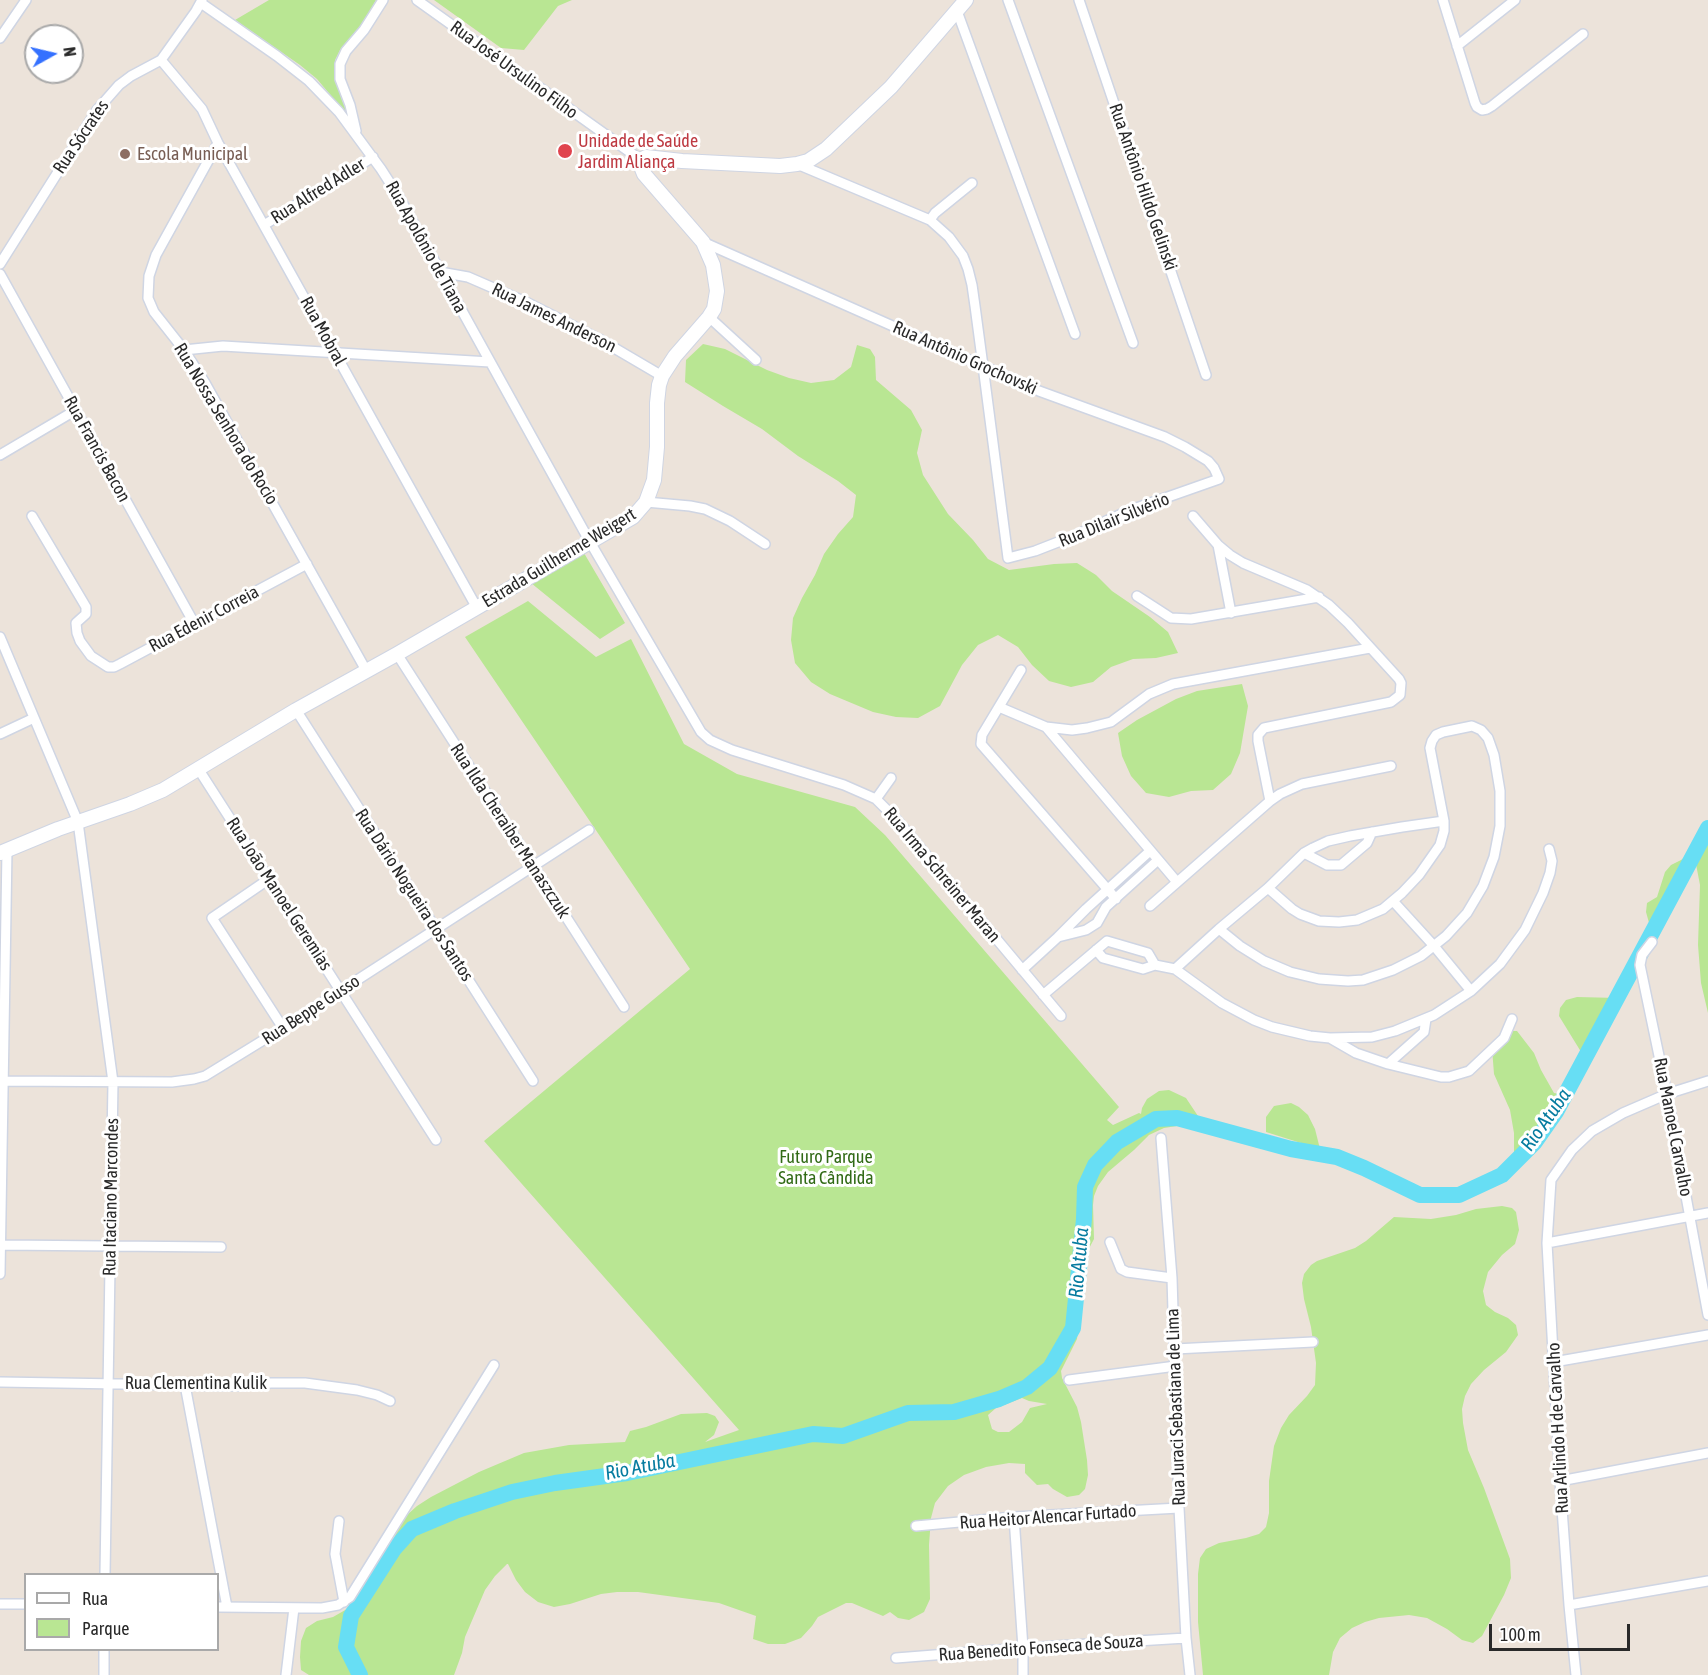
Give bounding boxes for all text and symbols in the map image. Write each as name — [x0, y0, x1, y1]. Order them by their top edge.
street label: Rua José Ursulino Filho — [446, 16, 582, 124]
north arrow — [24, 24, 84, 84]
text: N — [60, 46, 79, 58]
street label: Rua Sócrates — [49, 96, 113, 178]
street label: Rua Antônio Hildo Gelinski — [1104, 101, 1182, 273]
place label: Unidade de Saúde Jardim Aliança — [578, 130, 698, 172]
marker: Unidade de Saúde Jardim Aliança — [556, 142, 574, 160]
place label: Escola Municipal — [137, 143, 248, 165]
marker: Escola Municipal — [118, 147, 132, 161]
street label: Rua Alfred Adler — [267, 154, 369, 228]
street label: Rua Apolônio de Tiana — [381, 177, 471, 317]
street label: Rua James Anderson — [488, 279, 620, 357]
street label: Rua Mobral — [295, 293, 351, 369]
street label: Rua Antônio Grochovski — [890, 316, 1040, 400]
street label: Rua Nossa Senhora do Rocio — [169, 339, 283, 509]
street label: Rua Francis Bacon — [59, 392, 135, 506]
street label: Rua Dilair Silvério — [1056, 488, 1172, 552]
street label: Estrada Guilherme Weigert — [478, 504, 640, 612]
street label: Rua Edenir Correia — [145, 581, 263, 657]
street label: Rua Ilda Cheraiber Manaszczuk — [445, 740, 575, 922]
street label: Rua Irma Schreiner Maran — [879, 803, 1005, 947]
street label: Rua Dário Nogueira dos Santos — [350, 805, 478, 985]
street label: Rua João Manoel Geremias — [221, 813, 337, 975]
street label: Rua Beppe Gusso — [258, 970, 364, 1050]
street label: Rua Manoel Carvalho — [1649, 1056, 1697, 1198]
water label: Rio Atuba — [1516, 1084, 1576, 1156]
street label: Rua Itaciano Marcondes — [99, 1118, 123, 1276]
park label: Futuro Parque Santa Cândida — [778, 1146, 874, 1188]
water label: Rio Atuba — [1064, 1227, 1094, 1299]
street label: Rua Juraci Sebastiana de Lima — [1162, 1308, 1190, 1506]
street label: Rua Arlindo H de Carvalho — [1543, 1342, 1573, 1514]
street label: Rua Clementina Kulik — [125, 1372, 267, 1394]
water label: Rio Atuba — [603, 1448, 677, 1486]
street label: Rua Heitor Alencar Furtado — [959, 1500, 1137, 1534]
legend — [24, 1573, 219, 1651]
text: Rua — [82, 1588, 108, 1609]
scale bar — [1492, 1612, 1633, 1650]
text: Parque — [82, 1618, 130, 1639]
text: 100 m — [1500, 1624, 1541, 1645]
street label: Rua Benedito Fonseca de Souza — [938, 1630, 1144, 1666]

